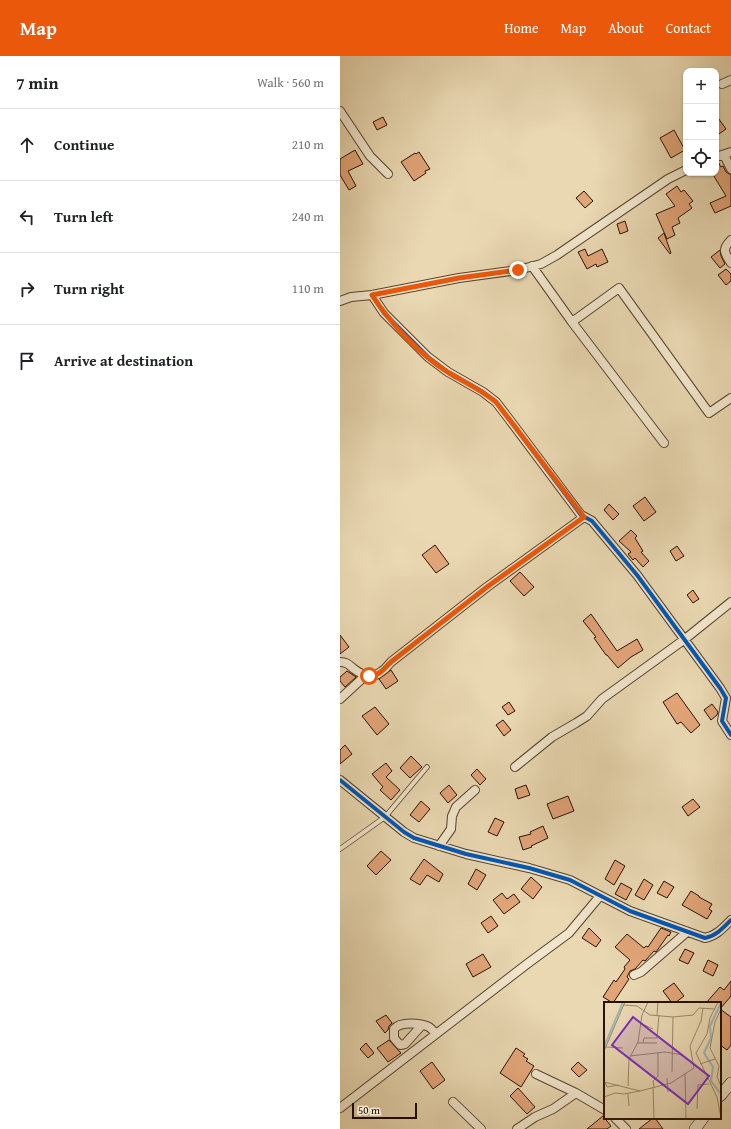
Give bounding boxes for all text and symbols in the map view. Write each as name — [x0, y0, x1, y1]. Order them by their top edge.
text: Map — [20, 14, 57, 42]
text: Home — [504, 18, 539, 38]
text: Map — [561, 18, 586, 38]
text: About — [608, 18, 644, 38]
text: Contact — [666, 18, 711, 38]
map controls — [683, 68, 719, 176]
button: + — [683, 68, 719, 104]
text: 7 min — [16, 70, 58, 95]
text: Walk · 560 m — [257, 73, 324, 92]
button: − — [683, 104, 719, 140]
icon: ahead — [16, 134, 38, 156]
text: Continue — [54, 134, 115, 155]
text: 210 m — [292, 135, 324, 154]
button: locate — [683, 140, 719, 176]
icon: left — [16, 206, 38, 228]
text: Turn left — [54, 206, 113, 227]
text: 240 m — [292, 207, 324, 226]
route end — [509, 261, 527, 279]
icon: right — [16, 278, 38, 300]
text: Turn right — [54, 278, 125, 299]
text: 110 m — [292, 279, 324, 298]
icon: arrive — [16, 350, 38, 372]
text: Arrive at destination — [54, 350, 193, 371]
route start — [360, 667, 378, 685]
inset map — [604, 1002, 721, 1119]
scale bar — [352, 1101, 417, 1120]
text: 50 m — [358, 1102, 380, 1118]

